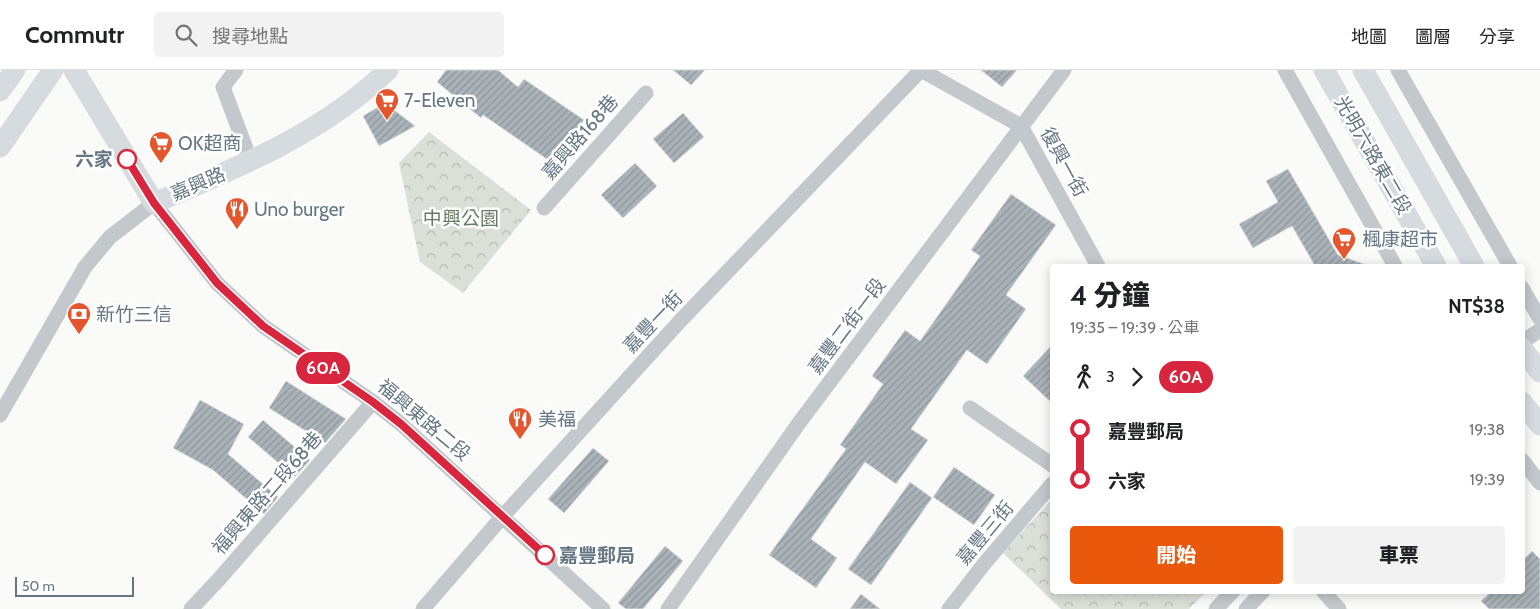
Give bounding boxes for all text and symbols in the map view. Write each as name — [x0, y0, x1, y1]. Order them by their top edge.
search box — [154, 12, 504, 57]
text: Commutr — [25, 20, 124, 49]
icon: search — [172, 21, 200, 49]
text: 搜尋地點 — [212, 25, 288, 48]
text: 地圖 — [1351, 26, 1387, 48]
text: 圖層 — [1415, 26, 1451, 48]
text: 分享 — [1479, 26, 1515, 48]
supermarket icon: 7-Eleven — [374, 87, 400, 121]
place label: 7-Eleven — [404, 89, 475, 112]
street label: 嘉興路168巷 — [537, 90, 623, 184]
street label: 光明六路東二段 — [1330, 92, 1416, 218]
street label: 復興一街 — [1036, 123, 1092, 201]
supermarket icon: OK超商 — [148, 130, 174, 164]
place label: OK超商 — [178, 132, 241, 155]
place label: 六家 — [75, 148, 113, 171]
marker: 六家 — [117, 149, 137, 169]
street label: 嘉興路 — [167, 162, 229, 206]
restaurant icon: Uno burger — [224, 196, 250, 230]
place label: Uno burger — [254, 198, 344, 221]
park label: 中興公園 — [423, 207, 499, 230]
supermarket icon: 楓康超市 — [1331, 226, 1357, 260]
place label: 楓康超市 — [1362, 228, 1438, 251]
street label: 嘉豐二街一段 — [804, 274, 890, 378]
text: 4 分鐘 — [1070, 278, 1150, 312]
street label: 嘉豐一街 — [619, 286, 687, 358]
text: NT$38 — [1448, 295, 1505, 318]
bank icon: 新竹三信 — [66, 301, 92, 335]
place label: 新竹三信 — [96, 303, 172, 326]
text: 19:35 – 19:39 · 公車 — [1070, 318, 1199, 337]
line badge: 60A — [294, 352, 352, 384]
text: 60A — [306, 357, 340, 379]
icon: walk — [1070, 363, 1098, 391]
icon: forward — [1123, 363, 1151, 391]
text: 60A — [1169, 366, 1203, 388]
text: 3 — [1106, 367, 1115, 386]
street label: 福興東路二段 — [373, 375, 475, 465]
restaurant icon: 美福 — [507, 406, 533, 440]
place label: 美福 — [538, 408, 576, 431]
text: 嘉豐郵局 — [1108, 420, 1184, 443]
text: 19:38 — [1469, 420, 1505, 439]
street label: 福興東路二段68巷 — [207, 427, 327, 559]
text: 六家 — [1108, 470, 1146, 493]
text: 19:39 — [1470, 470, 1505, 489]
street label: 嘉豐三街 — [952, 496, 1018, 570]
button: 開始 — [1070, 526, 1283, 584]
button: 車票 — [1293, 526, 1505, 584]
place label: 嘉豐郵局 — [559, 544, 635, 567]
marker: 嘉豐郵局 — [535, 545, 555, 565]
scale bar — [15, 574, 134, 597]
text: 50 m — [22, 577, 55, 595]

